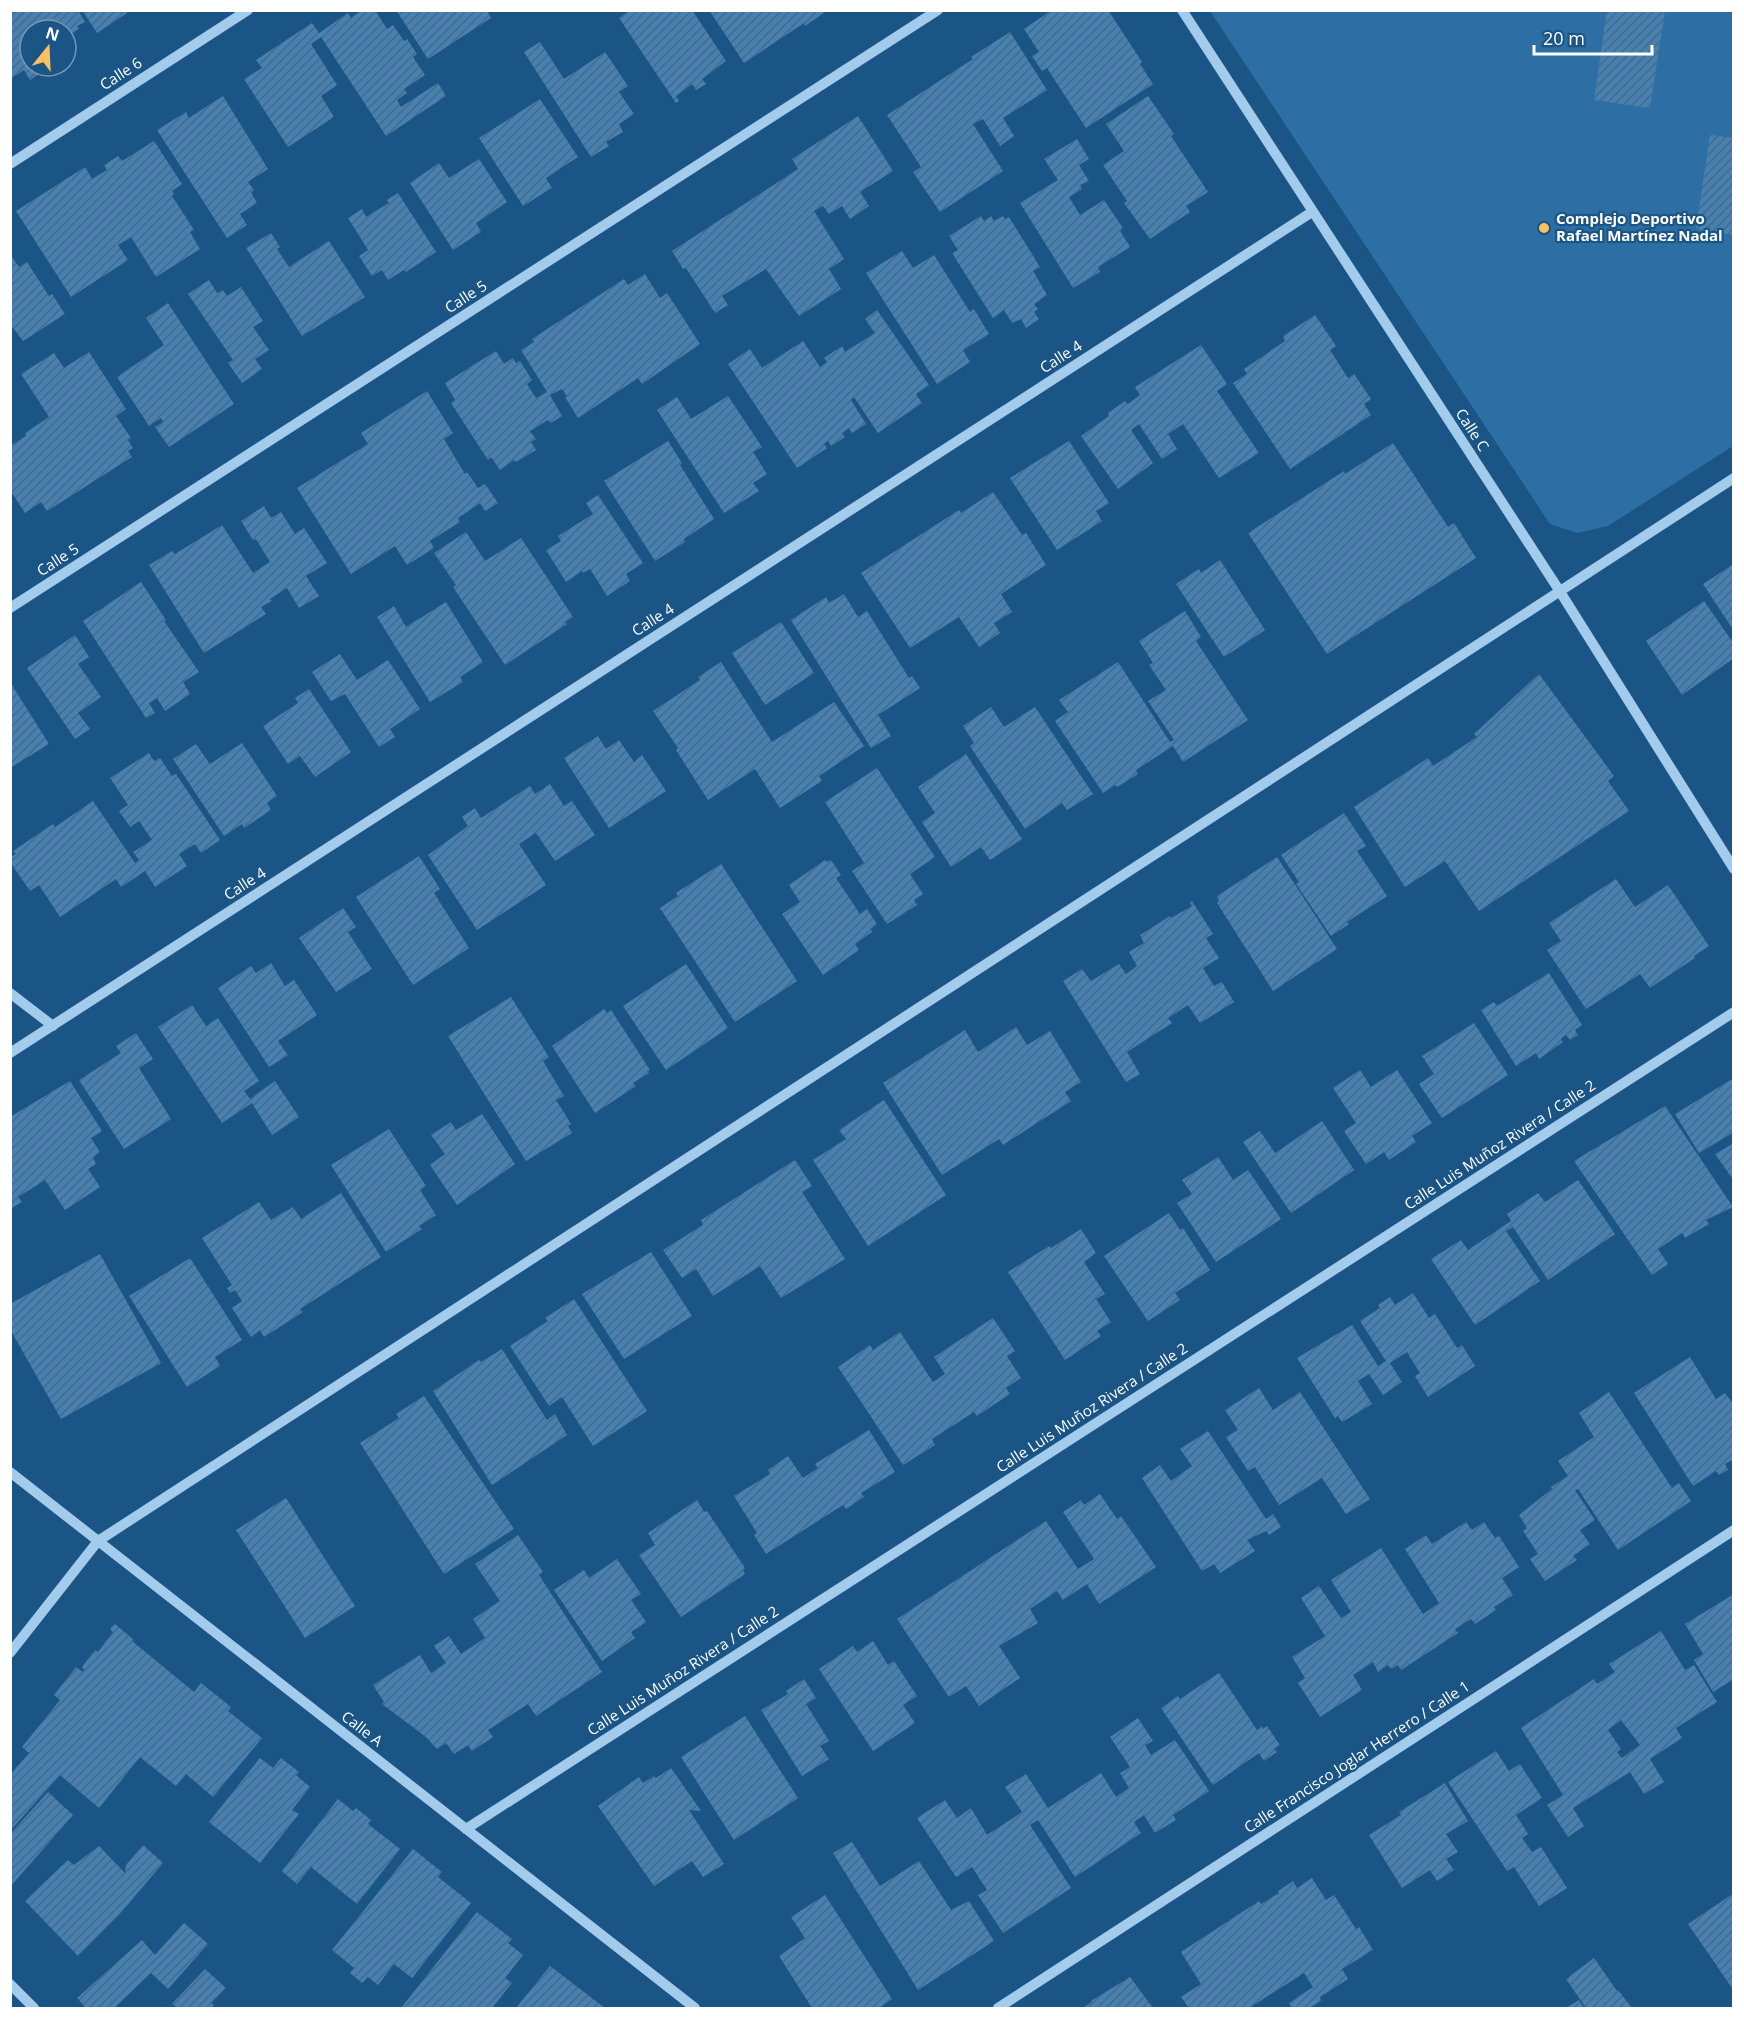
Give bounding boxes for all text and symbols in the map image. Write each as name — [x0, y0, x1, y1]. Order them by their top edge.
north arrow — [18, 18, 78, 78]
scale bar — [1534, 18, 1652, 56]
text: N — [43, 21, 62, 46]
text: 20 m — [1543, 26, 1585, 50]
street label: Calle 6 — [96, 52, 145, 94]
place label: Complejo Deportivo Rafael Martínez Nadal — [1556, 208, 1723, 245]
marker: Complejo Deportivo Rafael Martínez Nadal — [1537, 221, 1551, 235]
street label: Calle 5 — [441, 275, 490, 317]
street label: Calle 4 — [1036, 335, 1086, 377]
street label: Calle C — [1452, 404, 1494, 455]
street label: Calle 5 — [33, 538, 82, 580]
street label: Calle 4 — [628, 598, 678, 640]
street label: Calle 4 — [220, 862, 270, 904]
street label: Calle Luis Muñoz Rivera / Calle 2 — [1400, 1075, 1599, 1214]
street label: Calle Luis Muñoz Rivera / Calle 2 — [992, 1338, 1191, 1477]
street label: Calle Luis Muñoz Rivera / Calle 2 — [583, 1601, 782, 1740]
street label: Calle Francisco Joglar Herrero / Calle 1 — [1240, 1675, 1473, 1837]
street label: Calle A — [338, 1706, 388, 1751]

